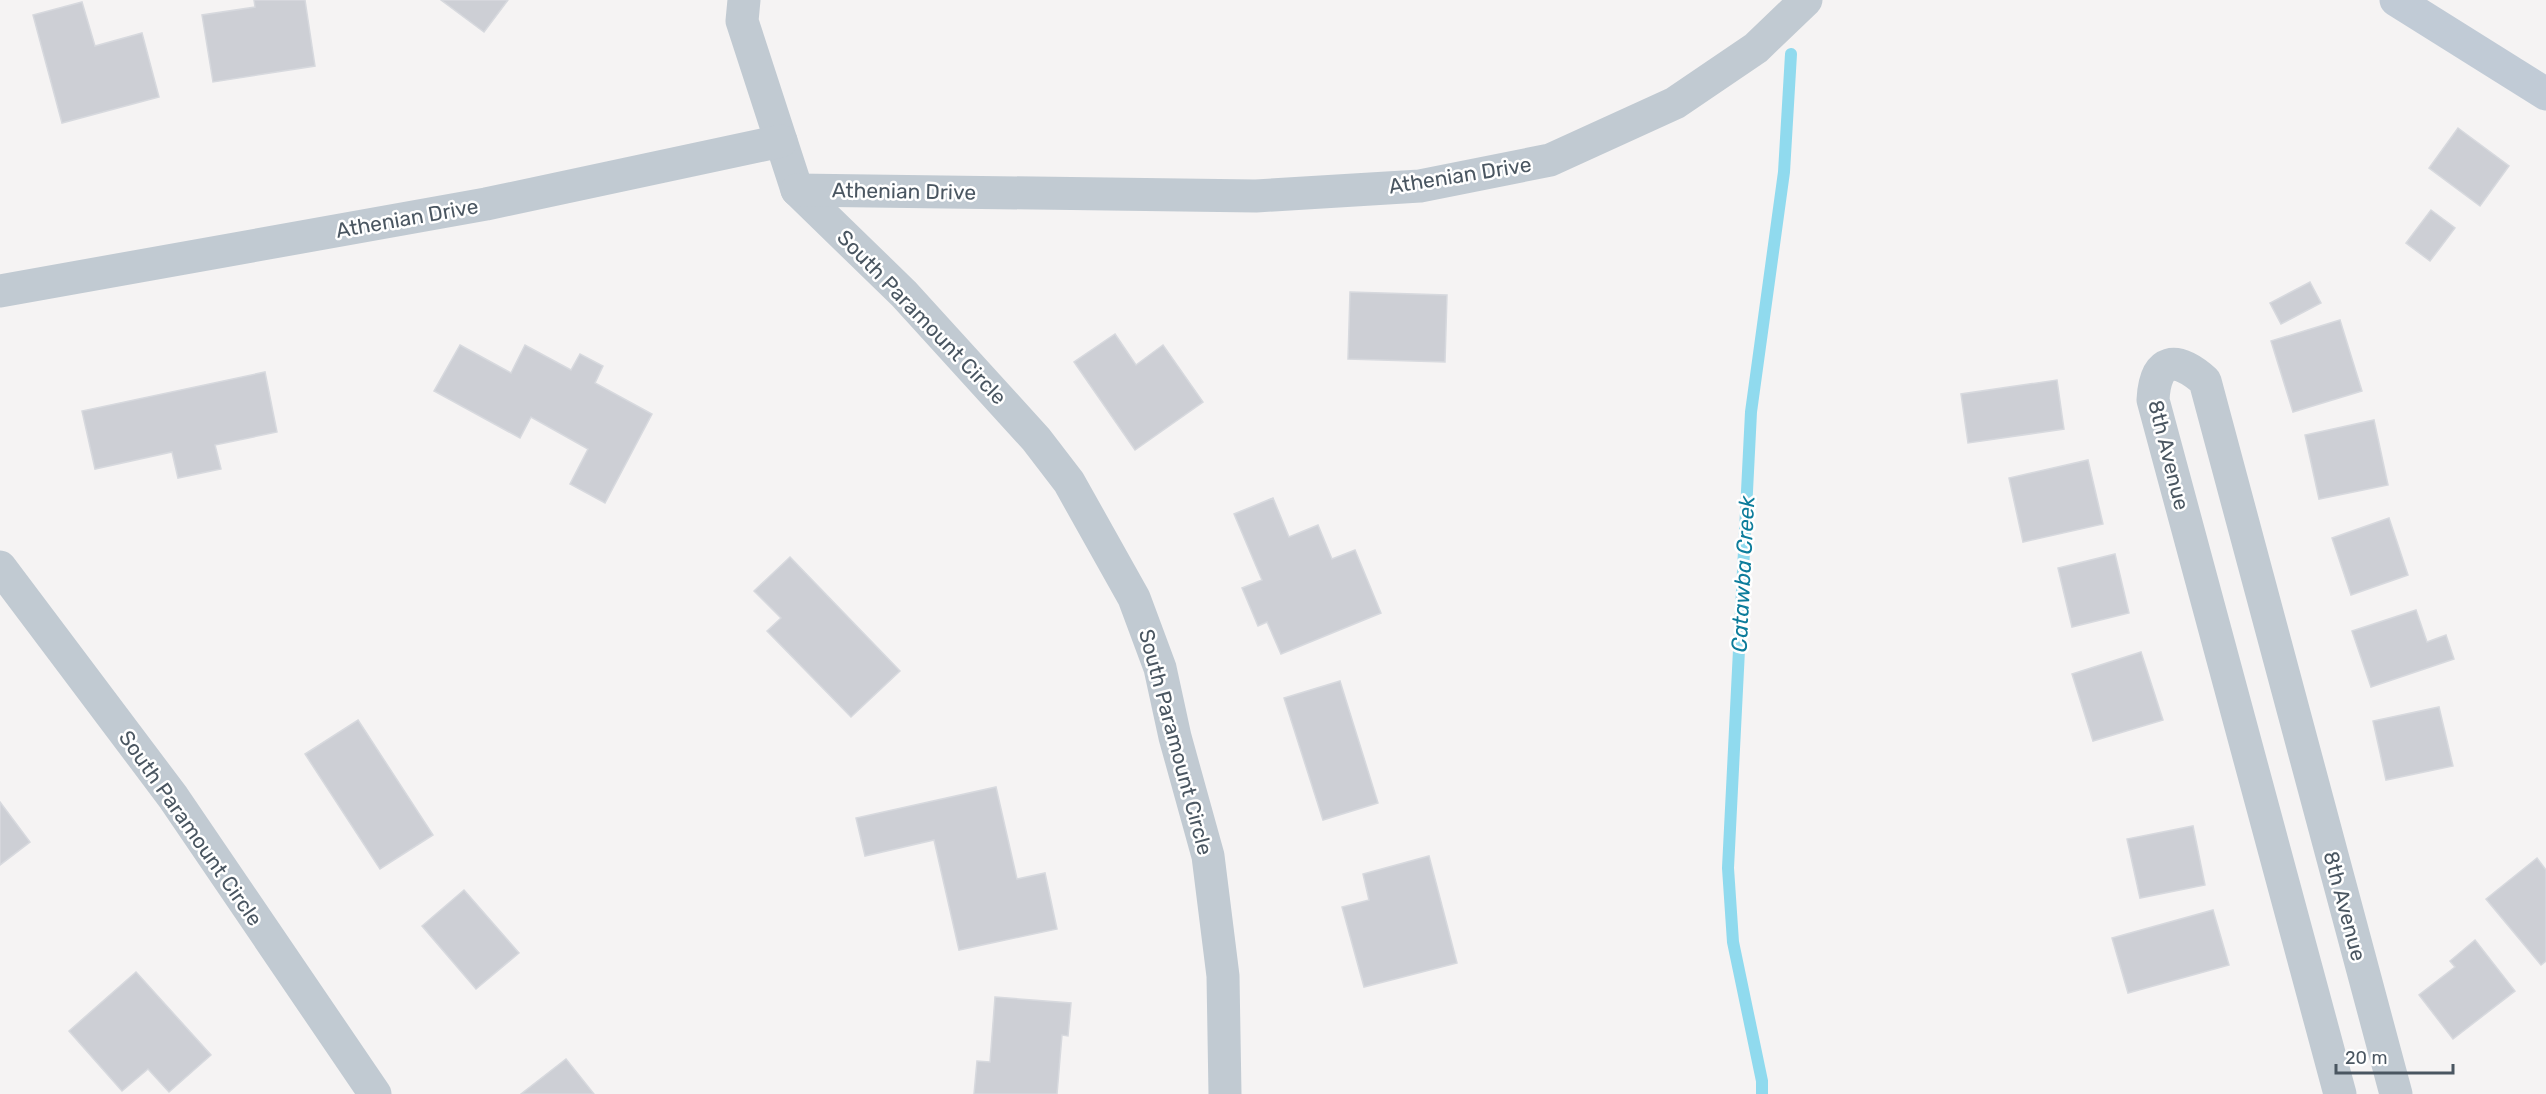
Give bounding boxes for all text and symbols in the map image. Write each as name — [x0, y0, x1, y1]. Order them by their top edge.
street label: Athenian Drive — [1387, 151, 1533, 199]
street label: Athenian Drive — [832, 177, 976, 205]
street label: Athenian Drive — [334, 193, 480, 243]
street label: South Paramount Circle — [832, 225, 1012, 409]
street label: 8th Avenue — [2143, 397, 2195, 513]
water label: Catawba Creek — [1725, 494, 1761, 653]
street label: South Paramount Circle — [1134, 626, 1218, 858]
street label: South Paramount Circle — [114, 725, 268, 931]
street label: 8th Avenue — [2318, 848, 2372, 964]
scale bar — [2336, 1037, 2453, 1075]
text: 20 m — [2345, 1047, 2387, 1069]

